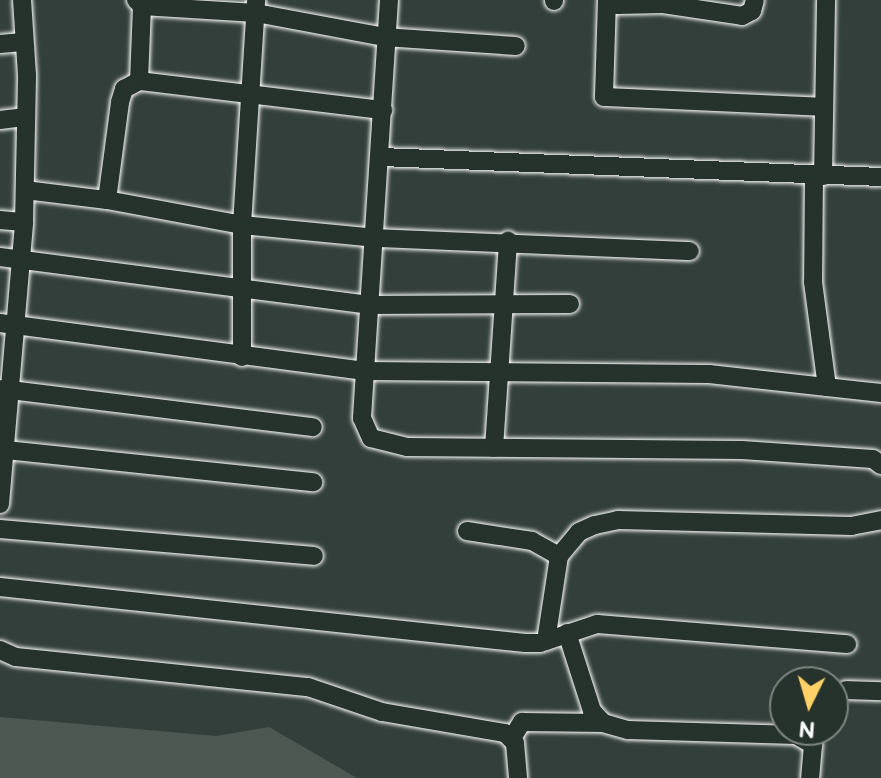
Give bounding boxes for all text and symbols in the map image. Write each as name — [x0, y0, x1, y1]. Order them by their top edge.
north arrow — [769, 666, 849, 746]
text: N — [798, 714, 816, 743]

